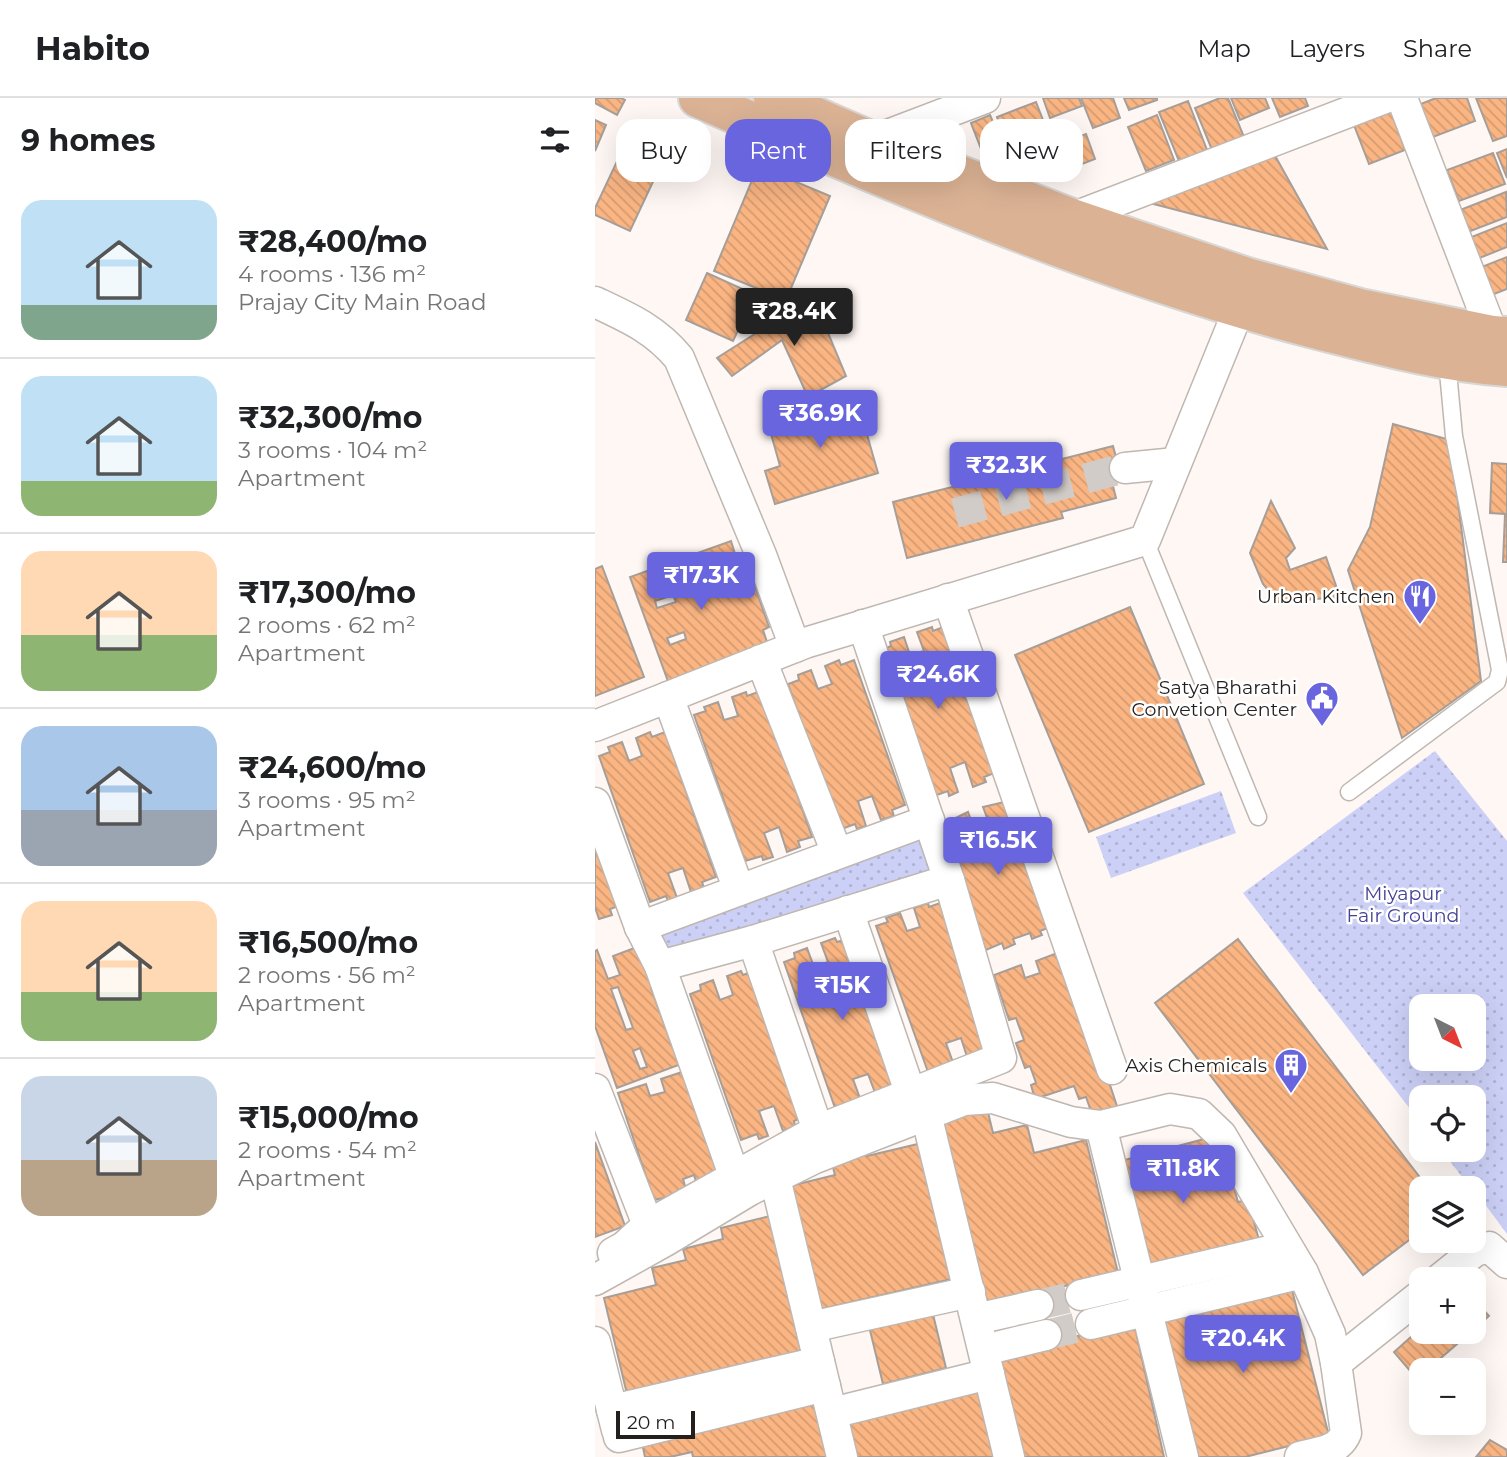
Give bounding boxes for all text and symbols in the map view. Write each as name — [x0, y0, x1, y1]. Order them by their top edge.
text: Habito — [35, 28, 150, 68]
text: Map — [1197, 34, 1251, 63]
text: Layers — [1289, 34, 1365, 63]
text: Share — [1403, 34, 1472, 63]
chip: Buy — [616, 119, 711, 182]
chip: Rent — [725, 119, 831, 182]
chip: Filters — [845, 119, 966, 182]
chip: New — [980, 119, 1083, 182]
icon: filters — [536, 121, 574, 159]
text: 9 homes — [21, 122, 156, 159]
text: ₹28,400/mo — [238, 223, 427, 260]
icon: home — [77, 228, 161, 312]
text: 4 rooms · 136 m² — [238, 260, 426, 288]
text: Prajay City Main Road — [238, 288, 487, 316]
pin: ₹28.4K — [737, 288, 851, 348]
text: ₹28.4K — [752, 297, 836, 325]
pin: ₹36.9K — [763, 390, 877, 450]
text: ₹32,300/mo — [238, 399, 422, 436]
text: ₹36.9K — [779, 399, 861, 427]
icon: home — [77, 404, 161, 488]
text: 3 rooms · 104 m² — [238, 436, 427, 464]
pin: ₹32.3K — [949, 442, 1063, 502]
text: ₹32.3K — [966, 451, 1046, 479]
text: Apartment — [238, 464, 366, 492]
pin: ₹17.3K — [644, 552, 758, 612]
text: ₹17.3K — [663, 561, 739, 589]
text: ₹17,300/mo — [238, 574, 416, 611]
restaurant icon: Urban Kitchen — [1401, 577, 1439, 626]
icon: home — [77, 579, 161, 663]
place label: Urban Kitchen — [1257, 585, 1395, 608]
text: 2 rooms · 62 m² — [238, 611, 416, 639]
text: Apartment — [238, 639, 366, 667]
pin: ₹24.6K — [881, 652, 995, 711]
text: ₹24.6K — [896, 660, 980, 688]
place label: Satya Bharathi Convetion Center — [1132, 676, 1297, 721]
public building icon: Satya Bharathi Convetion Center — [1303, 679, 1341, 728]
text: ₹24,600/mo — [238, 749, 426, 786]
icon: home — [77, 754, 161, 838]
text: 3 rooms · 95 m² — [238, 786, 416, 814]
text: Apartment — [238, 814, 366, 842]
pin: ₹16.5K — [941, 818, 1055, 877]
text: ₹16.5K — [959, 826, 1037, 854]
park label: Miyapur Fair Ground — [1346, 882, 1460, 927]
text: ₹16,500/mo — [238, 924, 418, 961]
icon: home — [77, 929, 161, 1013]
text: 2 rooms · 56 m² — [238, 961, 416, 989]
pin: ₹15K — [801, 962, 883, 1022]
text: ₹15K — [814, 971, 870, 999]
text: Apartment — [238, 989, 366, 1017]
north arrow — [1409, 994, 1486, 1071]
map controls — [1409, 994, 1486, 1435]
building icon: Axis Chemicals — [1272, 1046, 1310, 1095]
place label: Axis Chemicals — [1125, 1054, 1267, 1077]
button: locate — [1409, 1085, 1486, 1162]
text: ₹15,000/mo — [238, 1099, 419, 1136]
icon: home — [77, 1104, 161, 1188]
text: 2 rooms · 54 m² — [238, 1136, 417, 1164]
pin: ₹11.8K — [1126, 1146, 1240, 1205]
text: ₹11.8K — [1146, 1154, 1220, 1182]
text: Apartment — [238, 1164, 366, 1192]
button: layers — [1409, 1176, 1486, 1253]
button: + — [1409, 1267, 1486, 1344]
pin: ₹20.4K — [1186, 1316, 1300, 1375]
text: ₹20.4K — [1201, 1324, 1285, 1352]
button: − — [1409, 1358, 1486, 1435]
scale bar — [616, 1408, 695, 1440]
text: 20 m — [627, 1411, 675, 1434]

